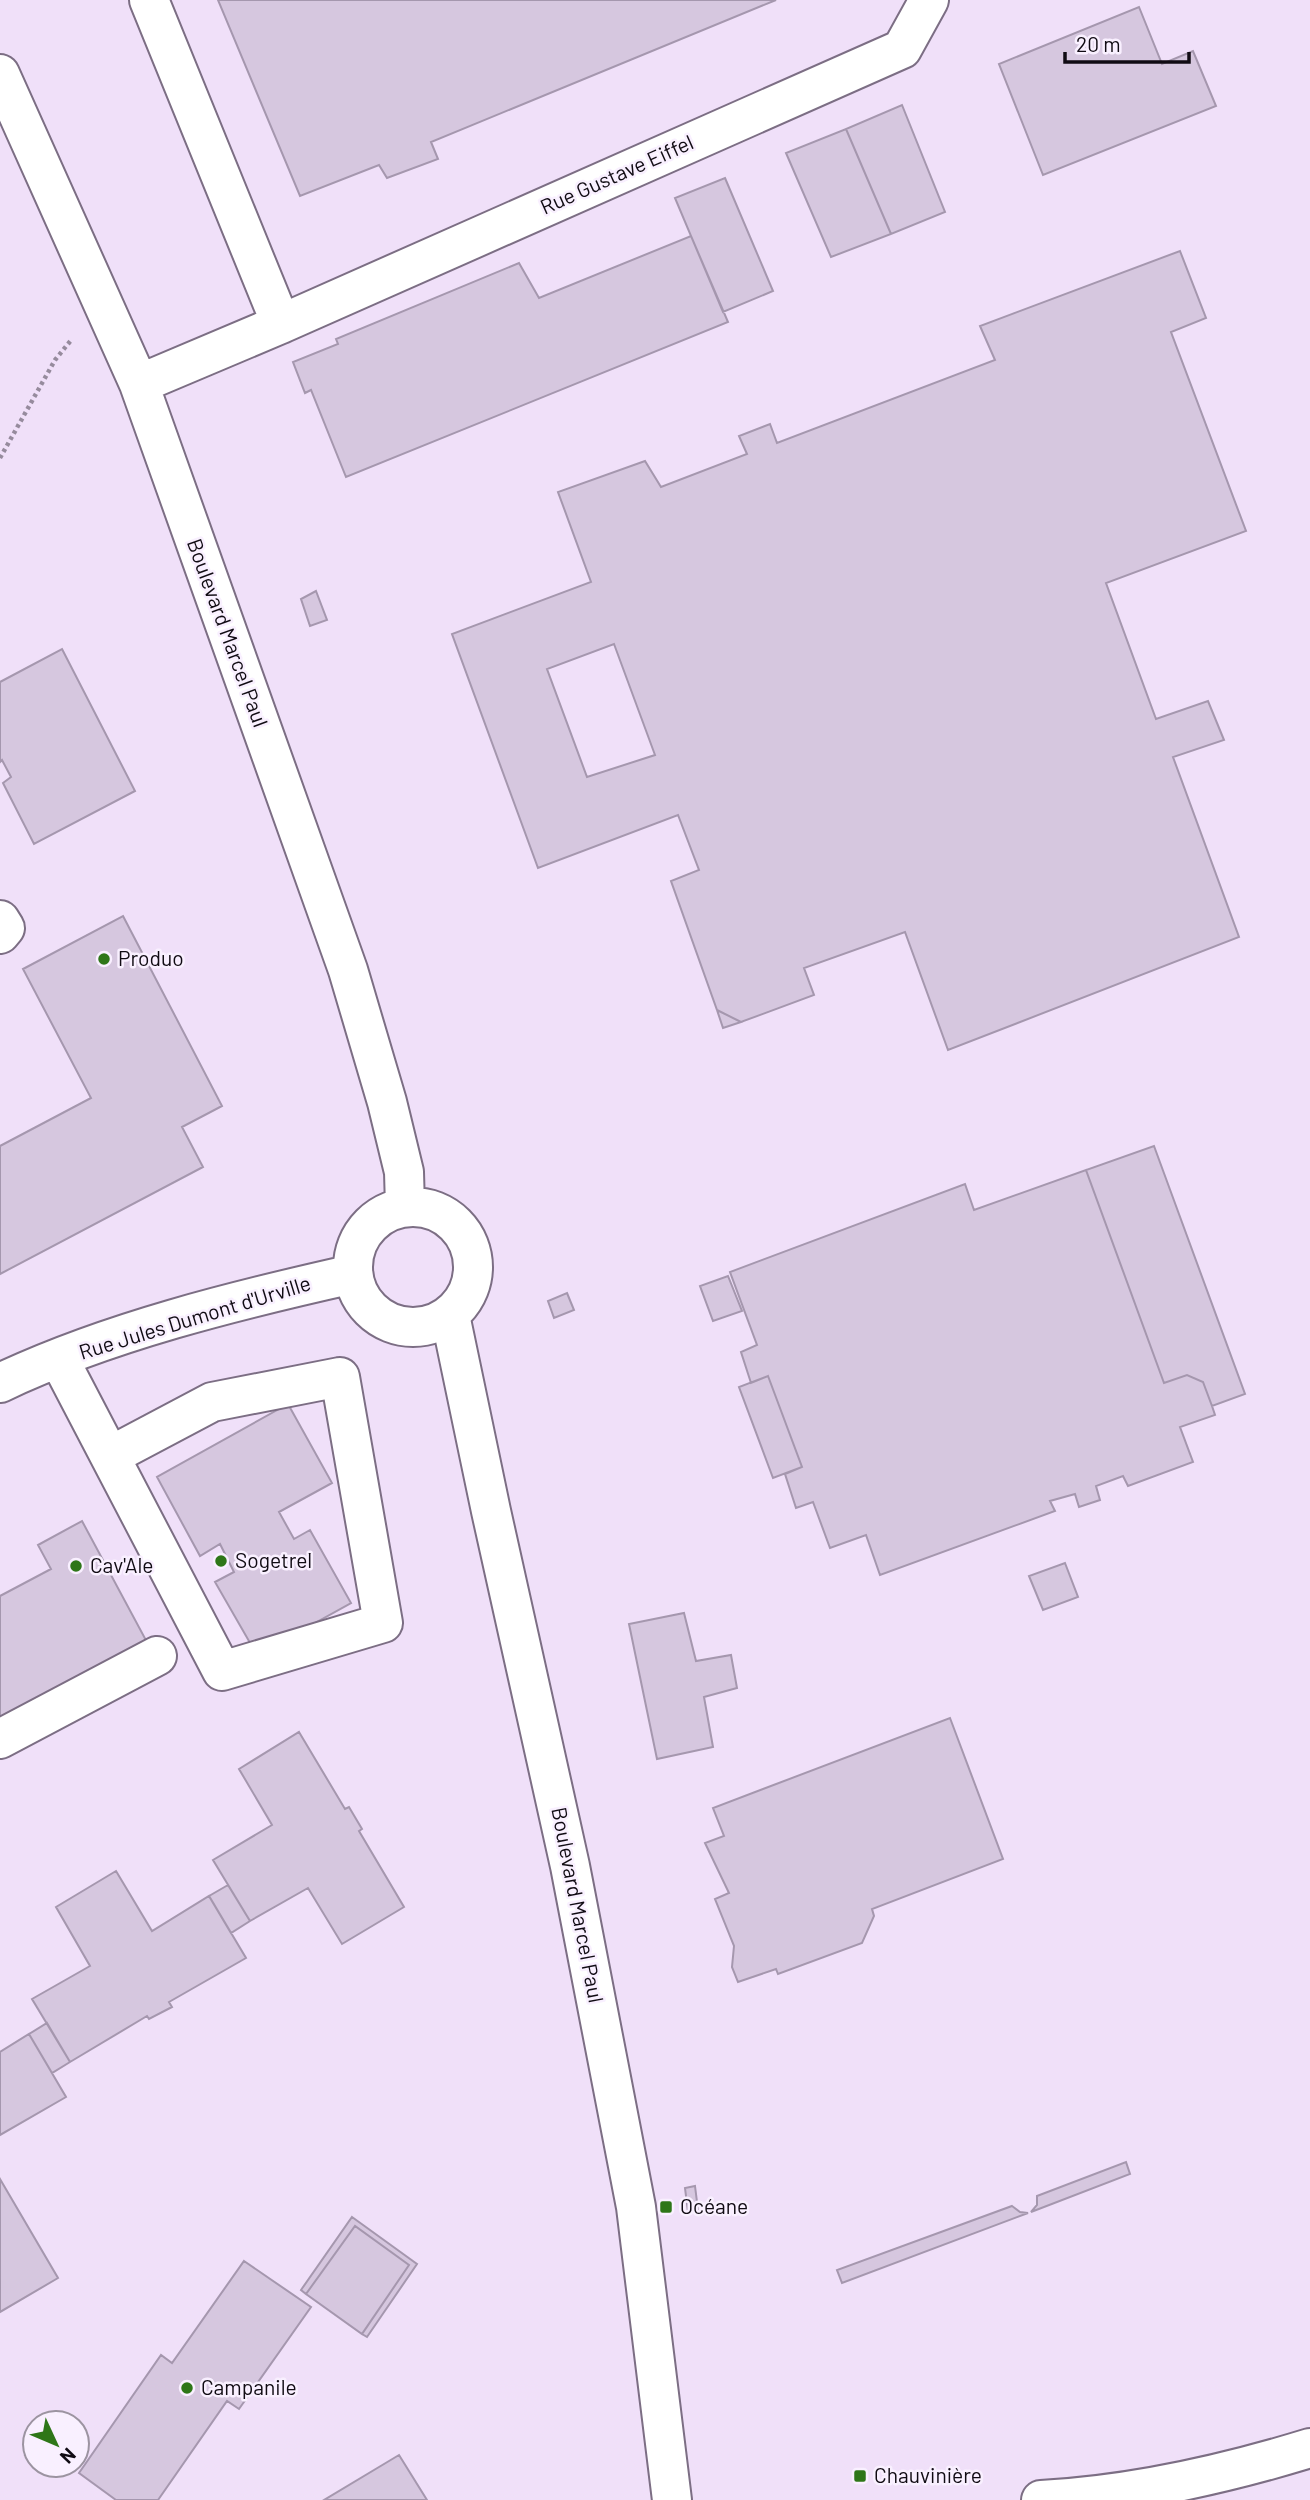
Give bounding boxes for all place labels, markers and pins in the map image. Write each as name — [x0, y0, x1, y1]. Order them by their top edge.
place label: Produo — [118, 945, 184, 970]
marker: Produo — [96, 951, 112, 967]
place label: Sogetrel — [235, 1547, 312, 1572]
place label: Cav'Ale — [90, 1552, 153, 1577]
marker: Sogetrel — [213, 1553, 229, 1569]
marker: Cav'Ale — [68, 1558, 84, 1574]
place label: Océane — [680, 2193, 748, 2218]
marker: Océane — [658, 2199, 674, 2215]
place label: Campanile — [201, 2374, 297, 2399]
marker: Campanile — [179, 2380, 195, 2396]
place label: Chauvinière — [874, 2462, 982, 2487]
marker: Chauvinière — [852, 2468, 868, 2484]

